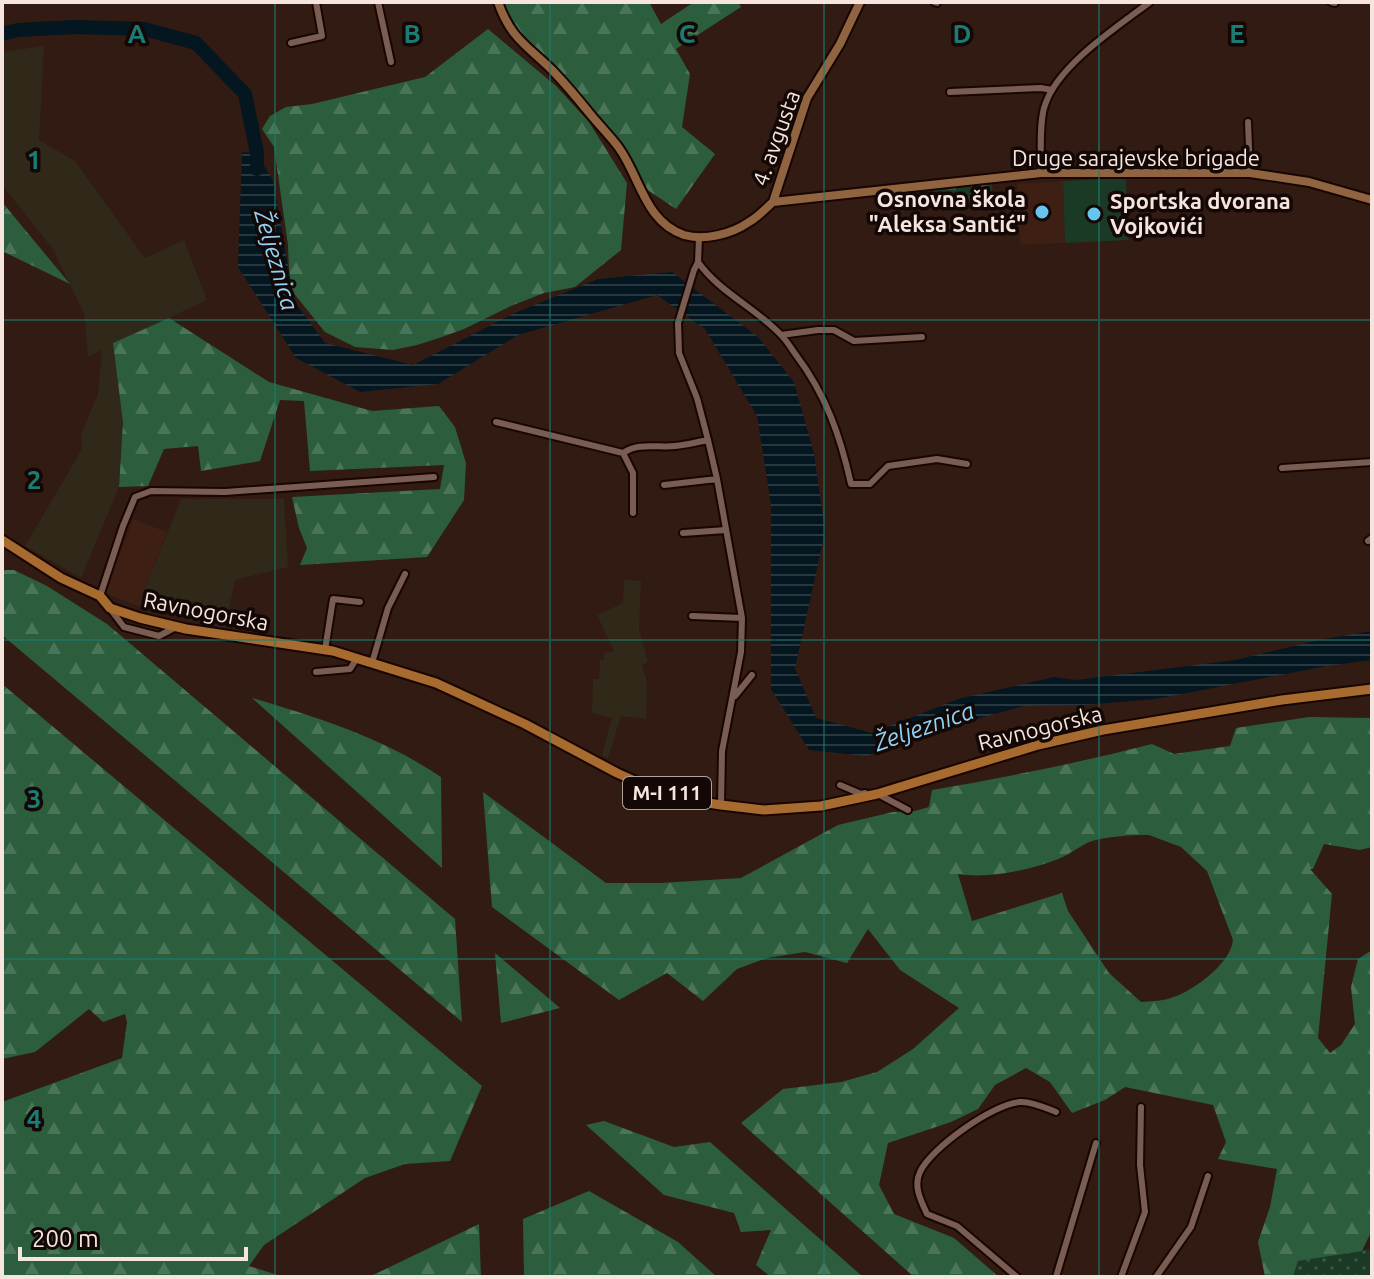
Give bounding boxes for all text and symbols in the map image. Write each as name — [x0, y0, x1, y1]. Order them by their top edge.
text: A — [128, 19, 147, 48]
text: B — [403, 19, 421, 48]
text: C — [679, 19, 696, 48]
text: D — [953, 19, 971, 48]
text: E — [1229, 19, 1245, 48]
street label: 4. avgusta — [747, 87, 804, 189]
text: 1 — [27, 145, 41, 174]
street label: Druge sarajevske brigade — [1012, 145, 1260, 170]
place label: Osnovna škola "Aleksa Santić" — [869, 186, 1026, 236]
place label: Sportska dvorana Vojkovići — [1110, 188, 1291, 238]
marker: Osnovna škola "Aleksa Santić" — [1033, 203, 1051, 221]
water label: Željeznica — [249, 205, 305, 314]
marker: Sportska dvorana Vojkovići — [1085, 205, 1103, 223]
text: 2 — [27, 465, 41, 494]
street label: Ravnogorska — [141, 586, 271, 635]
water label: Željeznica — [869, 696, 977, 757]
street label: Ravnogorska — [975, 700, 1104, 755]
road number: M-I 111 — [623, 777, 711, 809]
text: 3 — [27, 784, 41, 813]
text: 4 — [27, 1104, 41, 1133]
scale bar — [20, 1211, 246, 1261]
text: 200 m — [32, 1225, 99, 1252]

